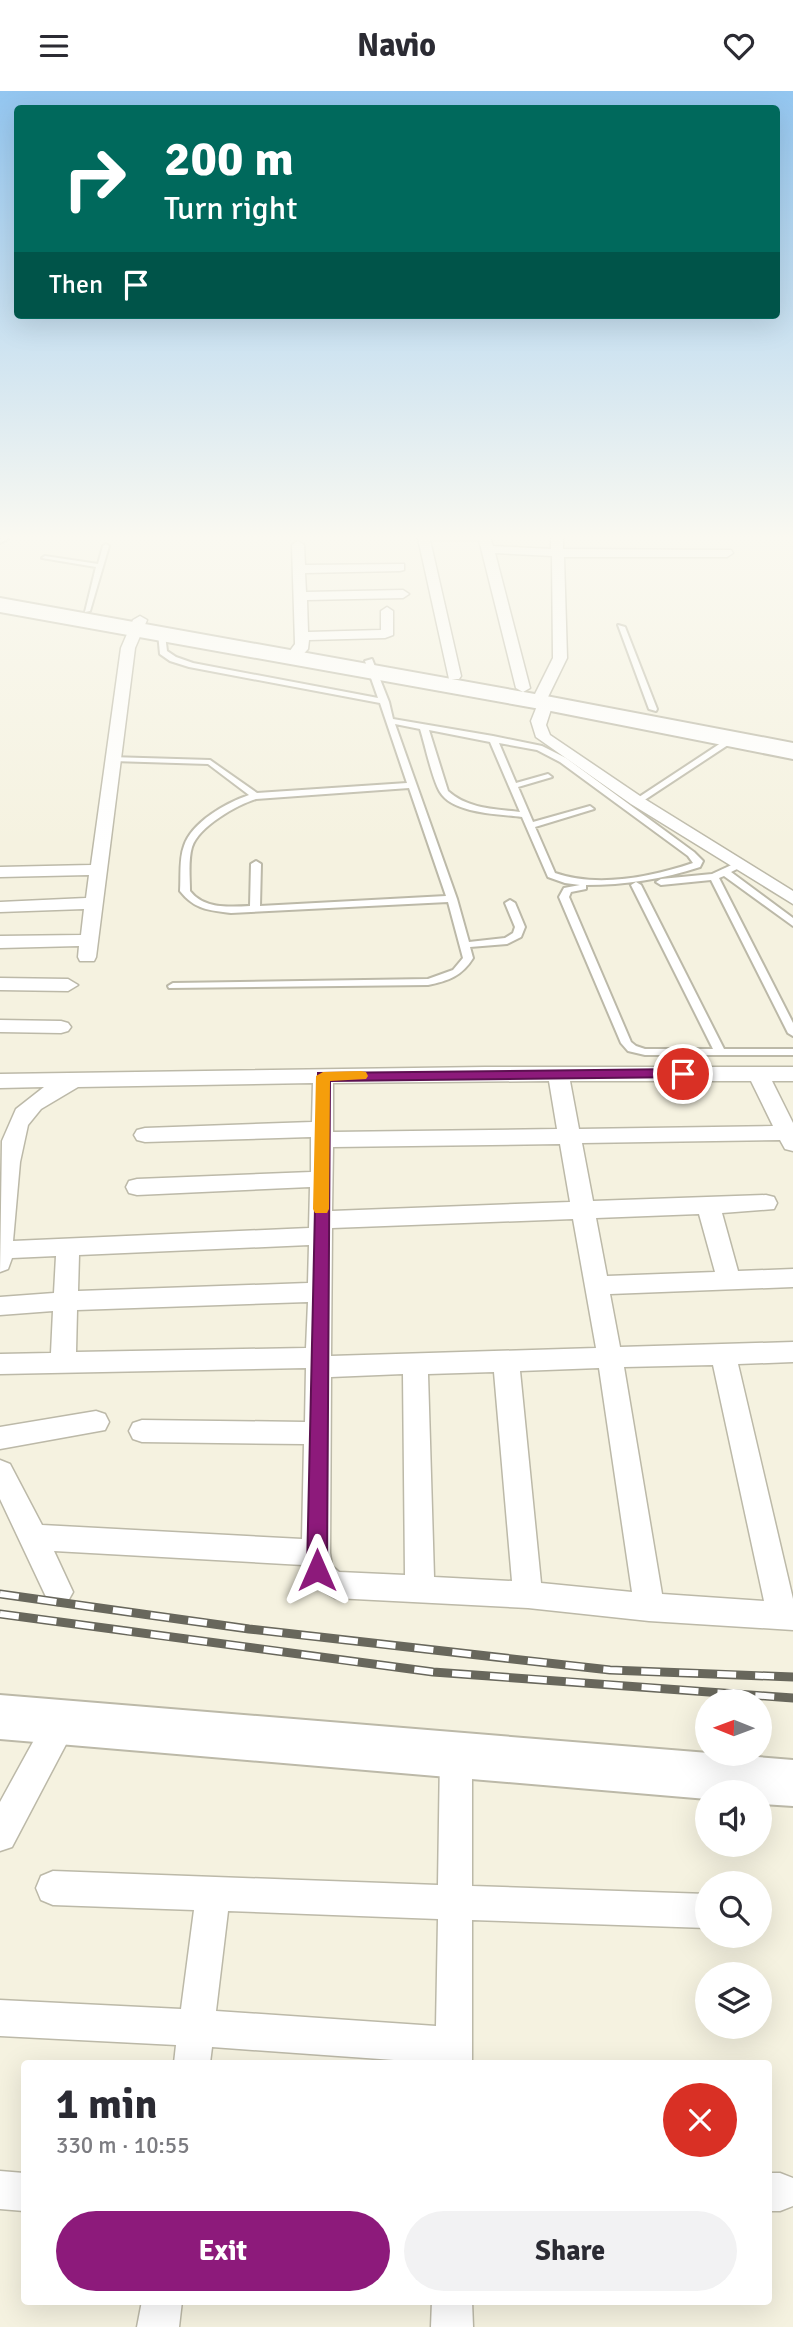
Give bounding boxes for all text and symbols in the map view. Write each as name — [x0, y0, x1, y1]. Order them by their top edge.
text: Navio — [357, 26, 436, 65]
icon: menu — [35, 27, 73, 65]
icon: heart — [720, 27, 758, 65]
text: 200 m — [164, 129, 294, 189]
icon: right — [49, 133, 140, 224]
text: Turn right — [164, 189, 297, 228]
icon: arrive — [117, 266, 155, 304]
text: Then — [49, 269, 103, 301]
pin — [653, 1044, 713, 1104]
icon: arrive — [664, 1055, 702, 1093]
position arrow — [280, 1533, 354, 1607]
north arrow — [695, 1689, 772, 1766]
map controls — [695, 1689, 772, 2039]
button: sound — [695, 1780, 772, 1857]
button: search — [695, 1871, 772, 1948]
button: layers — [695, 1962, 772, 2039]
text: 1 min — [56, 2079, 157, 2130]
button: close — [663, 2083, 737, 2157]
text: 330 m · 10:55 — [56, 2131, 190, 2160]
button: Exit — [56, 2211, 390, 2291]
button: Share — [404, 2211, 737, 2291]

